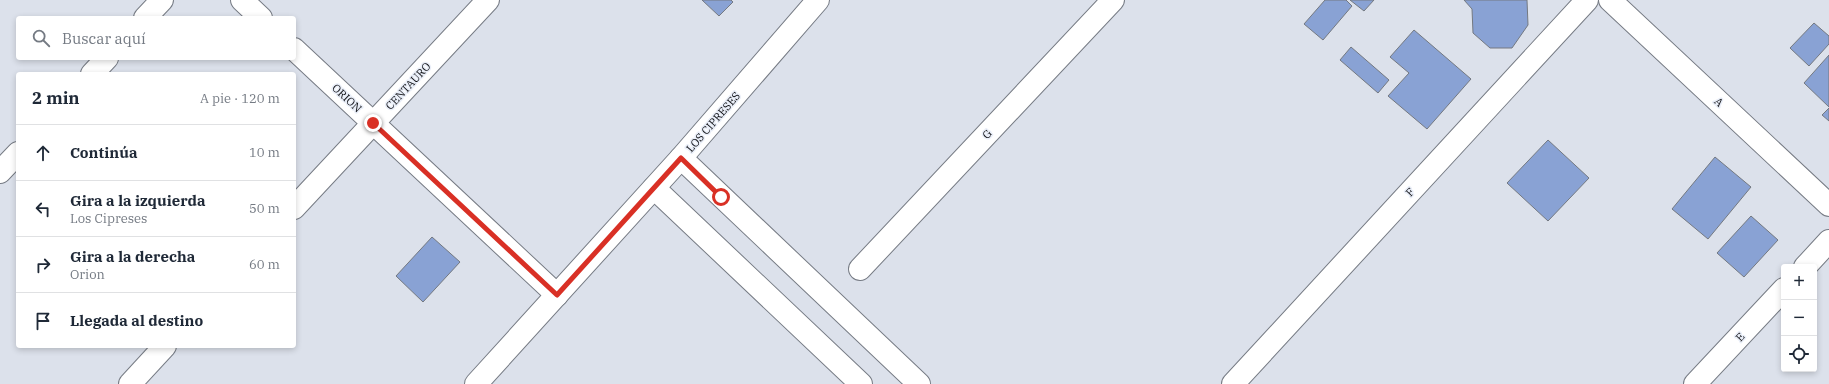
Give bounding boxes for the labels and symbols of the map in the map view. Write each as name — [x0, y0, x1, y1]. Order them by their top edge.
street label: CENTAURO — [382, 59, 434, 113]
street label: ORION — [329, 81, 365, 116]
street label: LOS CIPRESES — [683, 89, 743, 155]
street label: A — [1711, 94, 1727, 110]
route end — [364, 114, 382, 132]
street label: G — [979, 126, 995, 142]
street label: F — [1403, 185, 1418, 199]
route start — [712, 188, 730, 206]
street label: E — [1732, 330, 1748, 344]

